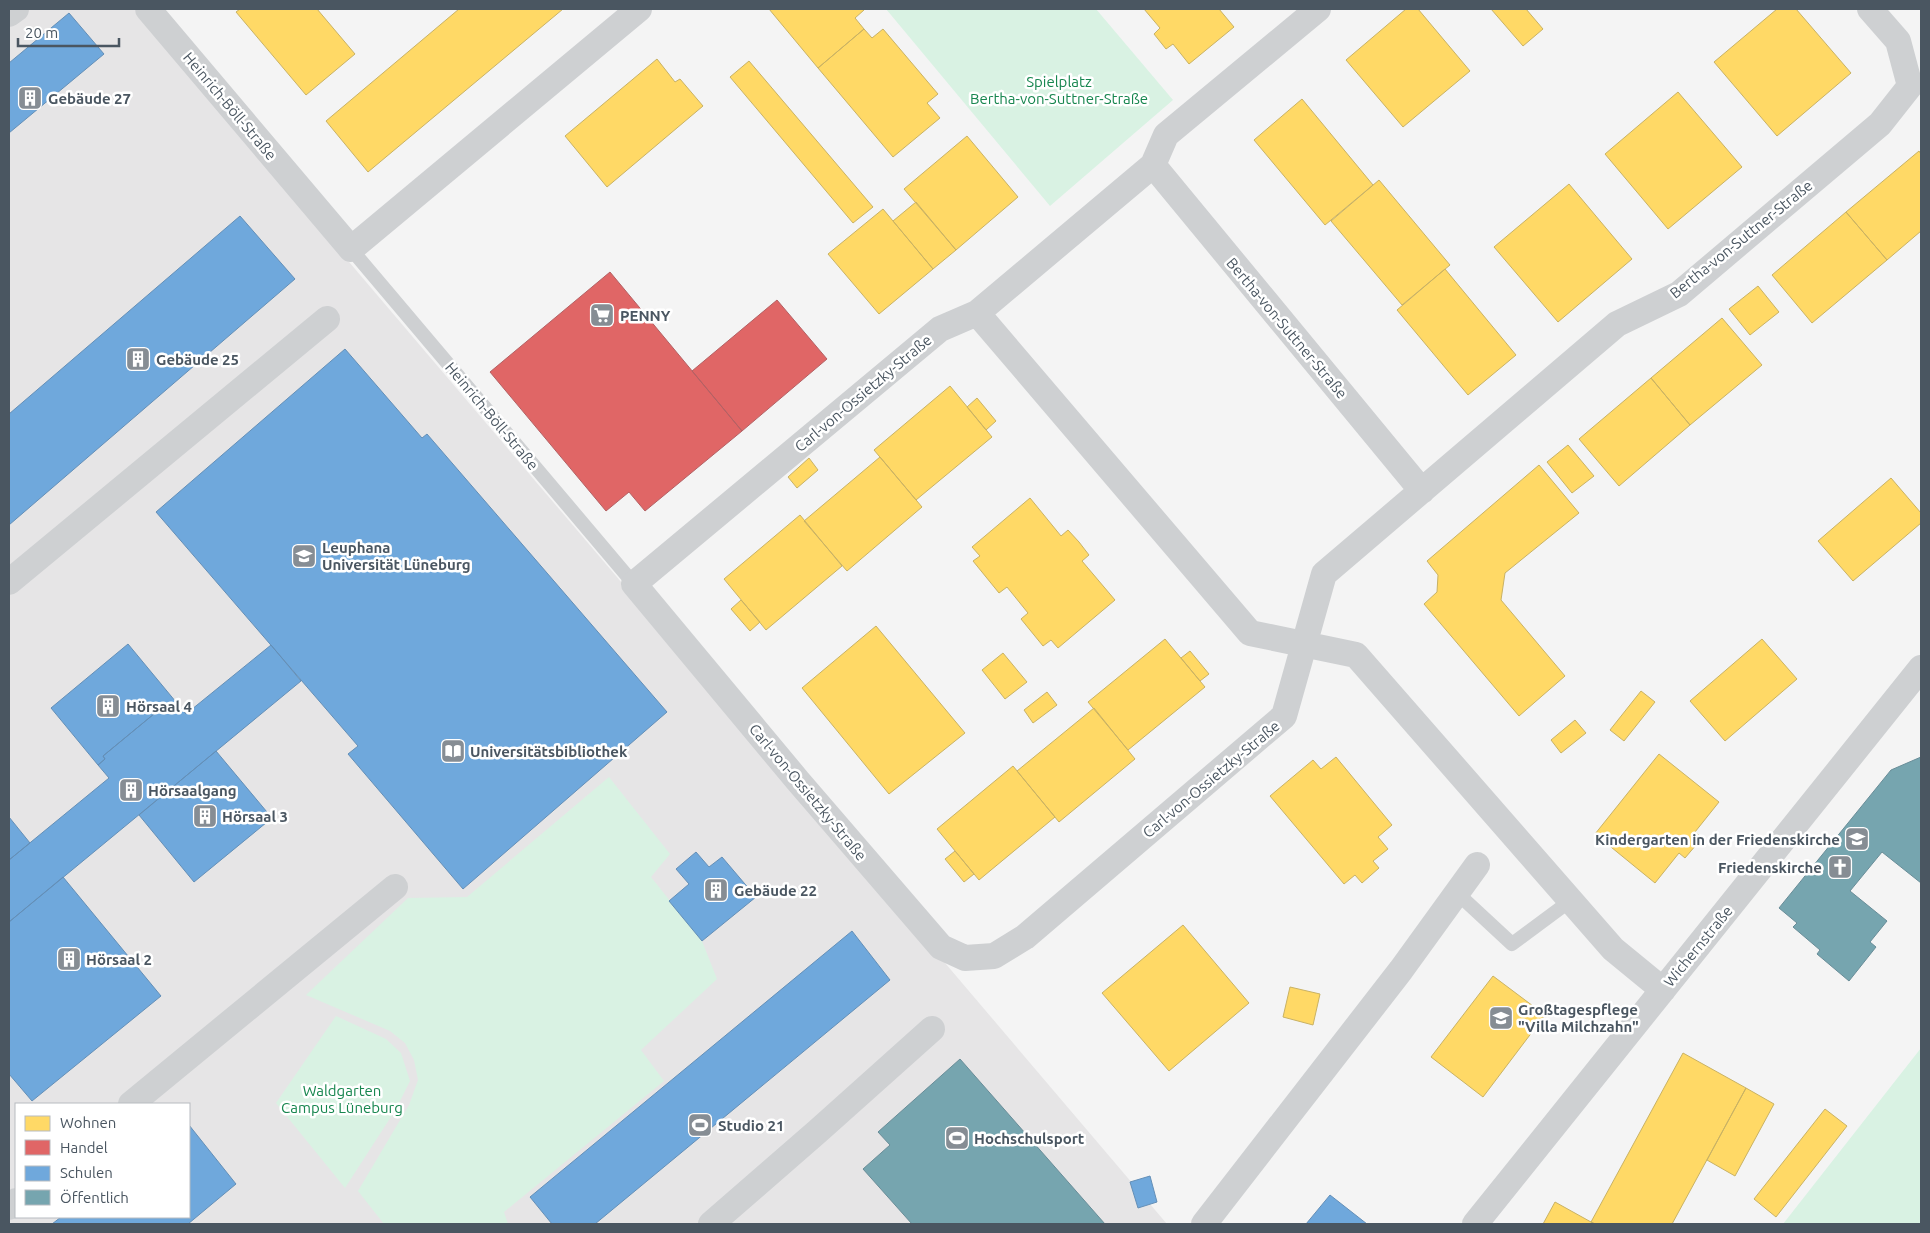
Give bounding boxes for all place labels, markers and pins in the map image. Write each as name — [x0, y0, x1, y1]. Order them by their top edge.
building icon: Gebäude 27 — [17, 85, 43, 111]
place label: Gebäude 27 — [48, 90, 131, 107]
supermarket icon: PENNY — [589, 302, 615, 328]
place label: PENNY — [620, 307, 671, 324]
building icon: Gebäude 25 — [125, 346, 151, 372]
place label: Gebäude 25 — [156, 351, 239, 368]
place label: Leuphana Universität Lüneburg — [322, 539, 471, 573]
school or university icon: Leuphana Universität Lüneburg — [291, 543, 317, 569]
building icon: Hörsaal 4 — [95, 693, 121, 719]
place label: Hörsaal 4 — [126, 698, 192, 715]
library icon: Universitätsbibliothek — [440, 738, 466, 764]
place label: Universitätsbibliothek — [470, 743, 628, 760]
building icon: Hörsaalgang — [118, 777, 144, 803]
place label: Hörsaalgang — [148, 782, 237, 799]
building icon: Hörsaal 3 — [192, 803, 218, 829]
place label: Hörsaal 3 — [222, 808, 288, 825]
school or university icon: Kindergarten in der Friedenskirche — [1844, 826, 1870, 852]
place label: Kindergarten in der Friedenskirche — [1595, 831, 1840, 848]
church icon: Friedenskirche — [1827, 854, 1853, 880]
place label: Friedenskirche — [1718, 859, 1822, 876]
building icon: Gebäude 22 — [703, 877, 729, 903]
place label: Gebäude 22 — [734, 882, 817, 899]
building icon: Hörsaal 2 — [56, 946, 82, 972]
place label: Hörsaal 2 — [86, 951, 152, 968]
place label: Großtagespflege "Villa Milchzahn" — [1518, 1001, 1639, 1035]
school or university icon: Großtagespflege "Villa Milchzahn" — [1488, 1005, 1514, 1031]
sports icon: Studio 21 — [687, 1112, 713, 1138]
place label: Studio 21 — [718, 1117, 784, 1134]
sports icon: Hochschulsport — [944, 1125, 970, 1151]
place label: Hochschulsport — [974, 1130, 1085, 1147]

